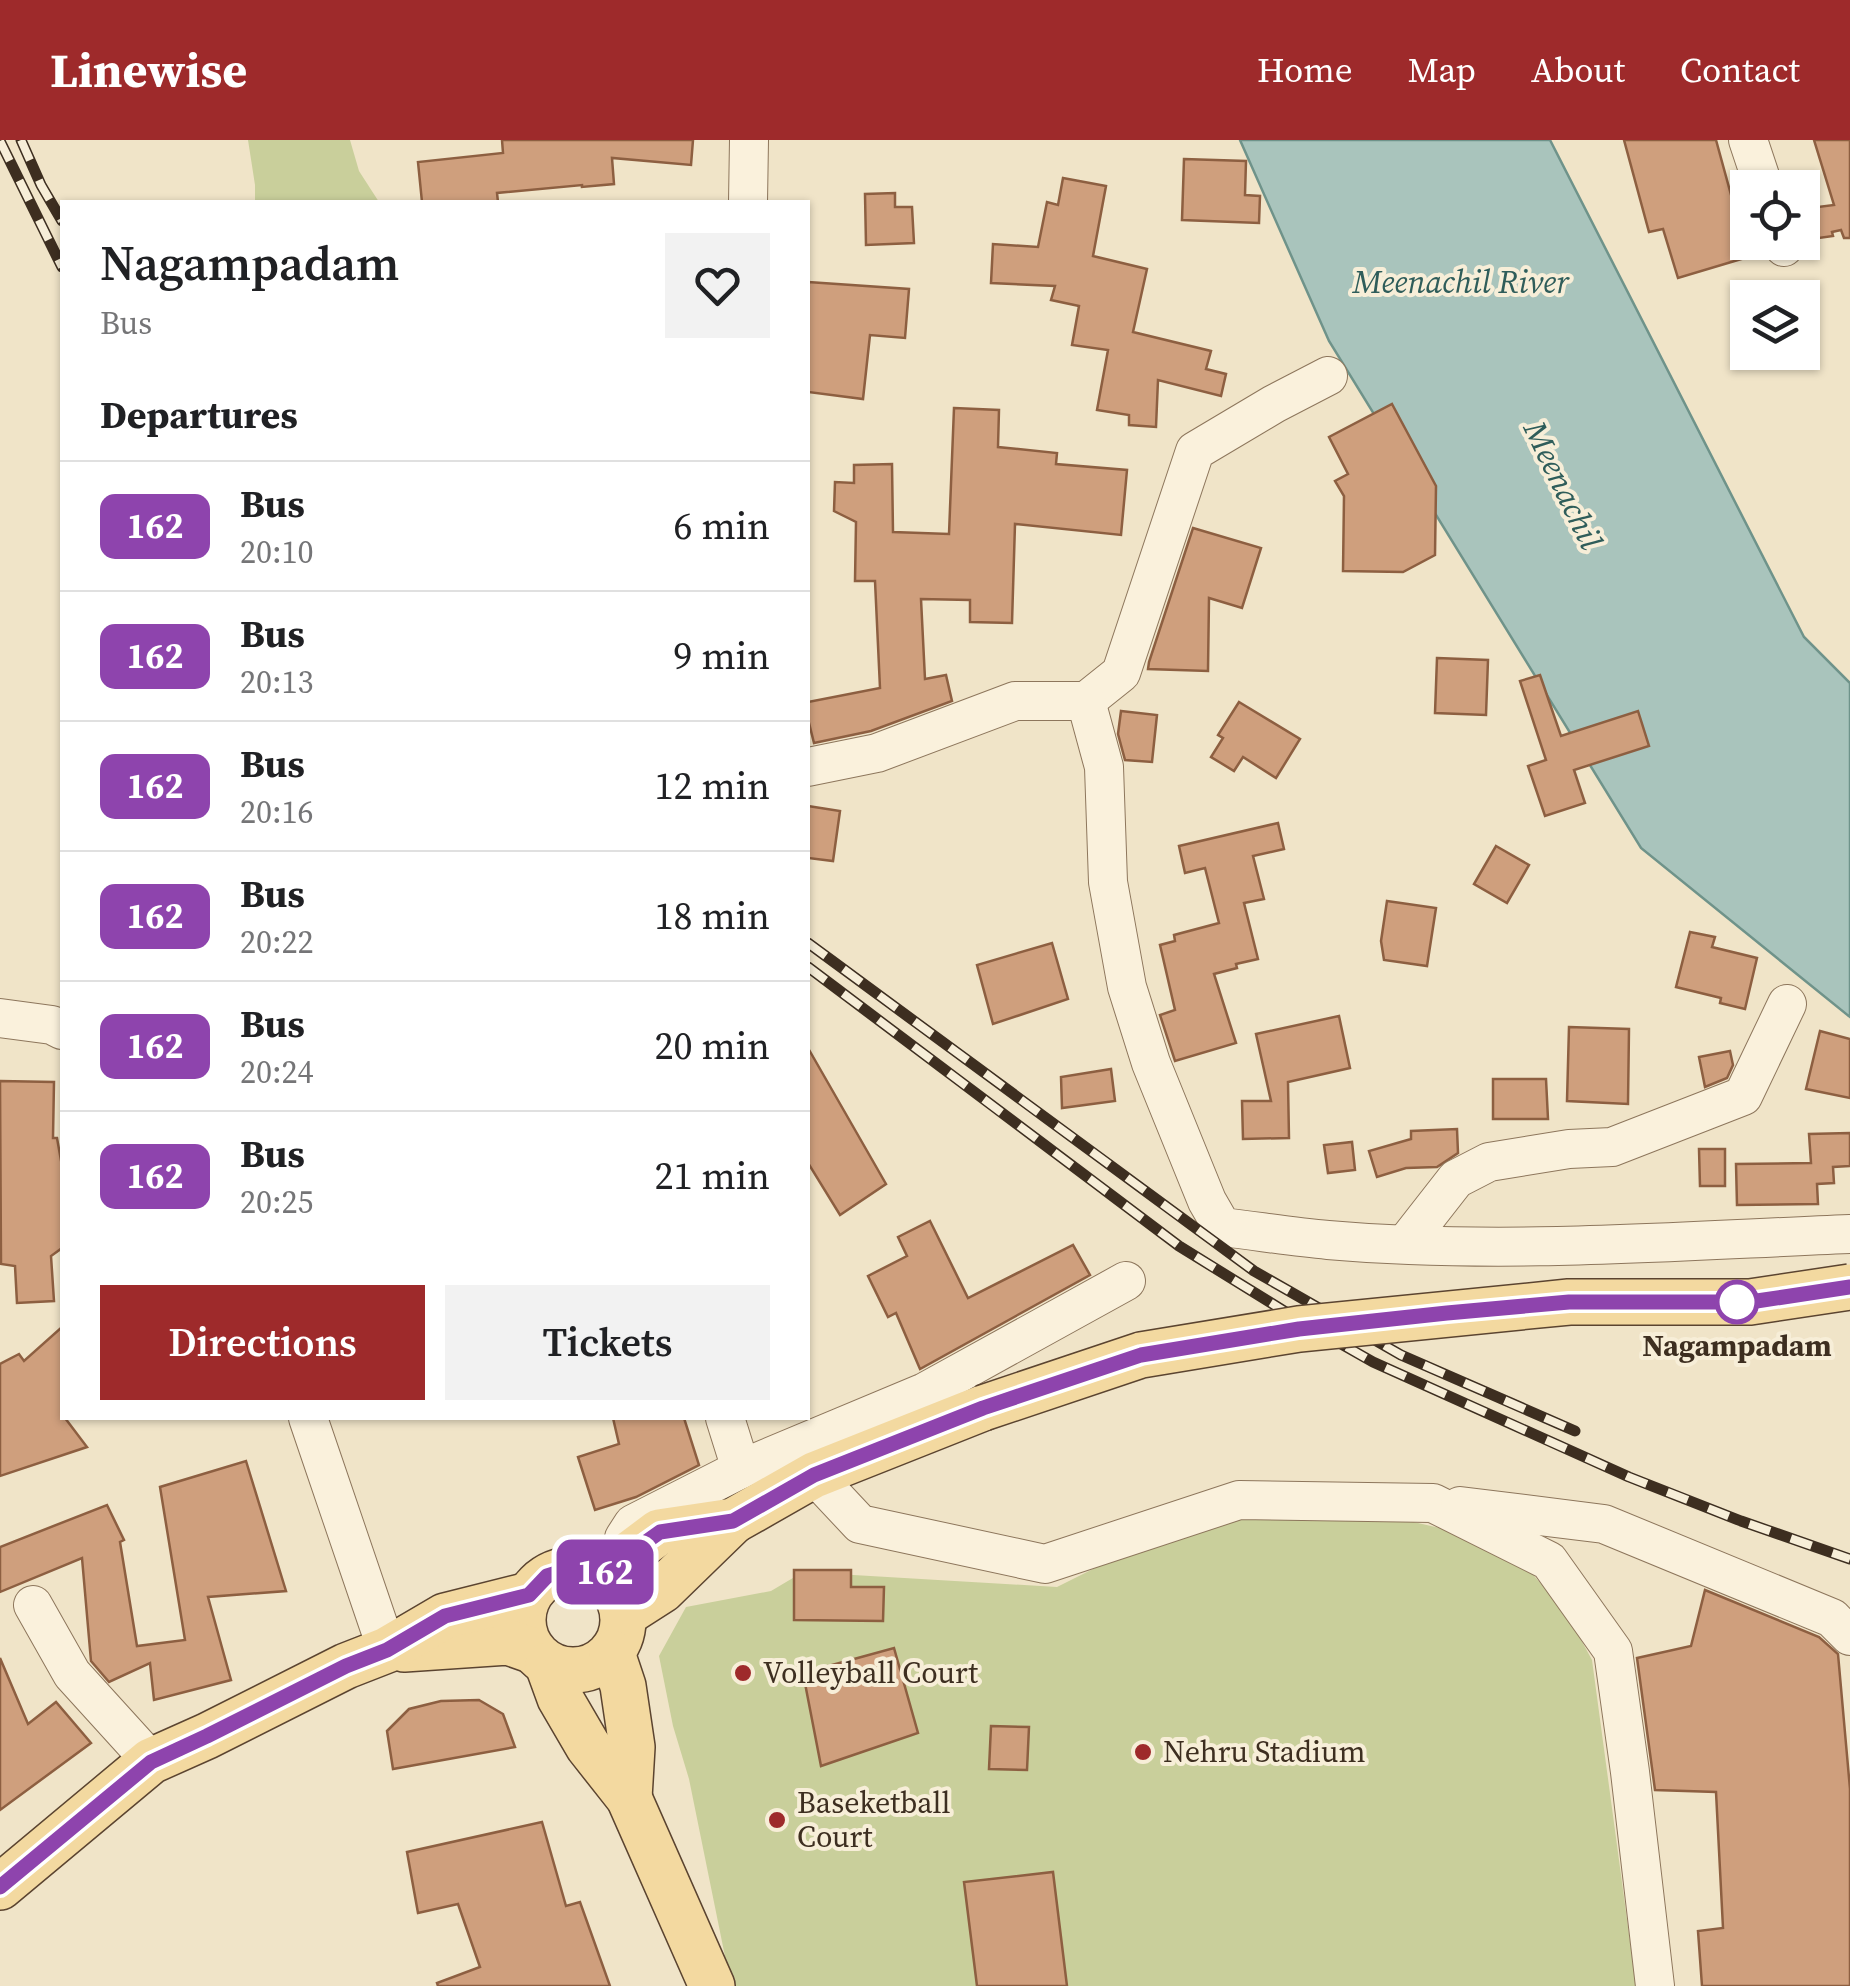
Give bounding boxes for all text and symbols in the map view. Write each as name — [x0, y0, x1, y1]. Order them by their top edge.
text: Linewise — [50, 37, 247, 103]
text: Home — [1257, 46, 1353, 94]
text: Map — [1408, 46, 1476, 94]
text: About — [1531, 46, 1625, 94]
text: Contact — [1680, 46, 1800, 94]
map controls — [1730, 170, 1820, 370]
button: locate — [1730, 170, 1820, 260]
text: Nagampadam — [100, 230, 399, 296]
button: heart — [665, 233, 770, 338]
water label: Meenachil River — [1352, 260, 1570, 304]
button: layers — [1730, 280, 1820, 370]
text: Bus — [100, 301, 152, 345]
text: Departures — [100, 389, 298, 441]
water label: Meenachil — [1513, 412, 1613, 557]
text: Bus — [240, 478, 305, 530]
text: 6 min — [674, 500, 770, 552]
text: 162 — [127, 502, 183, 550]
text: 20:10 — [240, 530, 314, 574]
text: Bus — [240, 608, 305, 660]
text: 9 min — [674, 630, 770, 682]
text: 162 — [127, 632, 183, 680]
text: 20:13 — [240, 660, 314, 704]
text: Bus — [240, 738, 305, 790]
text: 12 min — [655, 760, 770, 812]
text: 162 — [127, 762, 183, 810]
text: 20:16 — [240, 790, 314, 834]
text: Bus — [240, 868, 305, 920]
text: 18 min — [655, 890, 770, 942]
text: 162 — [127, 892, 183, 940]
text: 20:22 — [240, 920, 314, 964]
text: Bus — [240, 998, 305, 1050]
text: 20 min — [655, 1020, 770, 1072]
text: 162 — [127, 1022, 183, 1070]
text: 20:24 — [240, 1050, 314, 1094]
text: Bus — [240, 1128, 305, 1180]
text: 21 min — [655, 1150, 770, 1202]
text: 162 — [127, 1152, 183, 1200]
text: 20:25 — [240, 1180, 314, 1224]
marker: Nagampadam — [1716, 1281, 1758, 1323]
button: Directions — [100, 1285, 425, 1400]
button: Tickets — [445, 1285, 770, 1400]
place label: Nagampadam — [1642, 1325, 1832, 1366]
line badge: 162 — [548, 1540, 662, 1604]
text: 162 — [577, 1548, 633, 1596]
place label: Volleyball Court — [763, 1652, 978, 1693]
marker: Volleyball Court — [732, 1662, 754, 1684]
place label: Nehru Stadium — [1163, 1731, 1365, 1772]
marker: Nehru Stadium — [1132, 1741, 1154, 1763]
place label: Baseketball Court — [797, 1782, 951, 1857]
marker: Baseketball Court — [766, 1809, 788, 1831]

